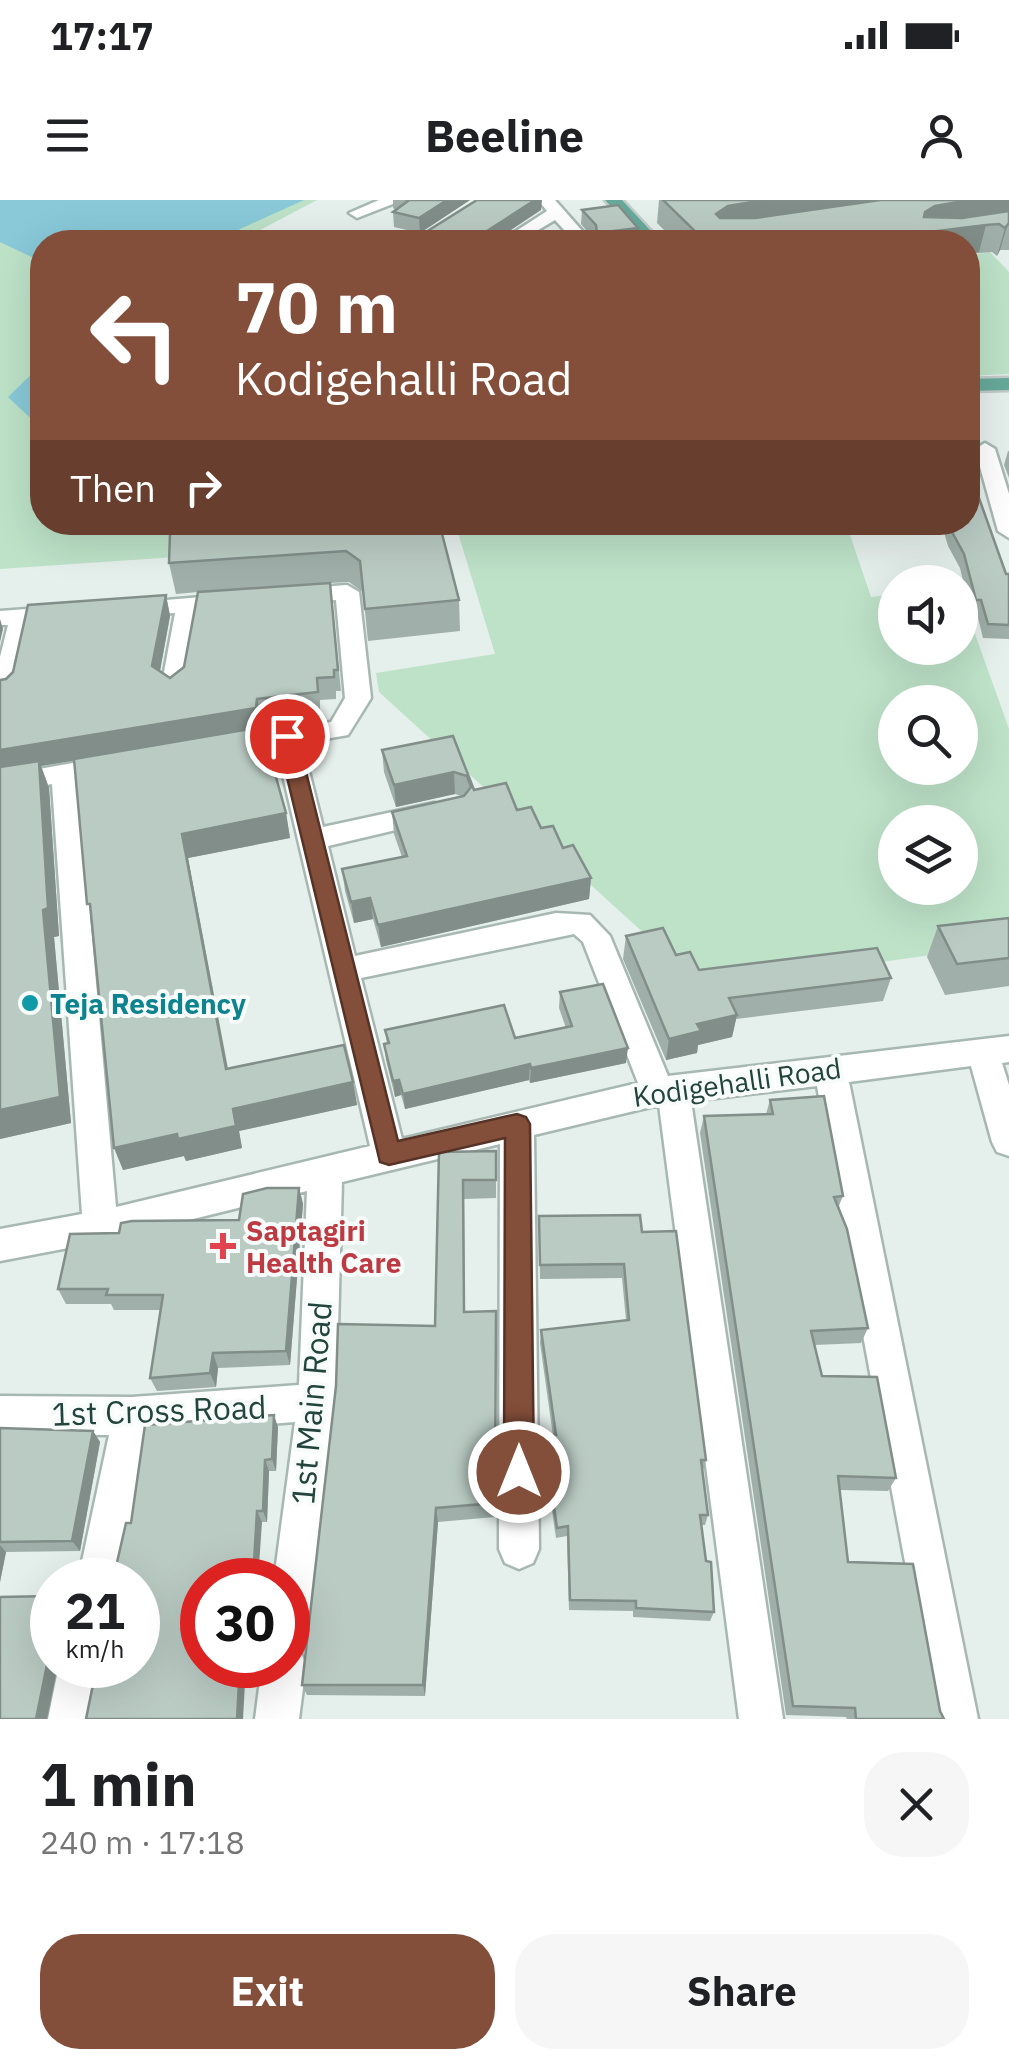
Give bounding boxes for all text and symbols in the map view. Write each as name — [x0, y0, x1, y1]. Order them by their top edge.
text: 17:17 — [50, 11, 154, 60]
text: Beeline — [425, 106, 584, 164]
icon: menu — [40, 108, 95, 163]
icon: person — [914, 108, 969, 163]
text: 70 m — [235, 261, 398, 352]
icon: left — [70, 270, 200, 400]
text: Kodigehalli Road — [235, 349, 572, 407]
icon: right — [176, 460, 231, 515]
text: Then — [70, 463, 156, 512]
map controls — [878, 565, 978, 905]
button: sound — [878, 565, 978, 665]
button: search — [878, 685, 978, 785]
pin — [245, 694, 330, 779]
icon: arrive — [260, 709, 315, 764]
button: layers — [878, 805, 978, 905]
place label: Teja Residency — [50, 985, 246, 1022]
marker: Teja Residency — [19, 992, 41, 1014]
street label: Kodigehalli Road — [631, 1049, 843, 1115]
place label: Saptagiri Health Care — [246, 1212, 401, 1281]
marker: Saptagiri Health Care — [210, 1233, 236, 1259]
street label: 1st Main Road — [281, 1300, 341, 1506]
street label: 1st Cross Road — [51, 1385, 267, 1435]
position arrow — [467, 1420, 571, 1524]
speed limit sign: 30 — [180, 1558, 310, 1688]
text: 21 — [65, 1578, 125, 1643]
text: km/h — [66, 1632, 124, 1665]
text: 1 min — [40, 1744, 197, 1823]
button: close — [864, 1752, 969, 1857]
text: 240 m · 17:18 — [40, 1821, 245, 1863]
button: Exit — [40, 1934, 495, 2049]
button: Share — [515, 1934, 969, 2049]

